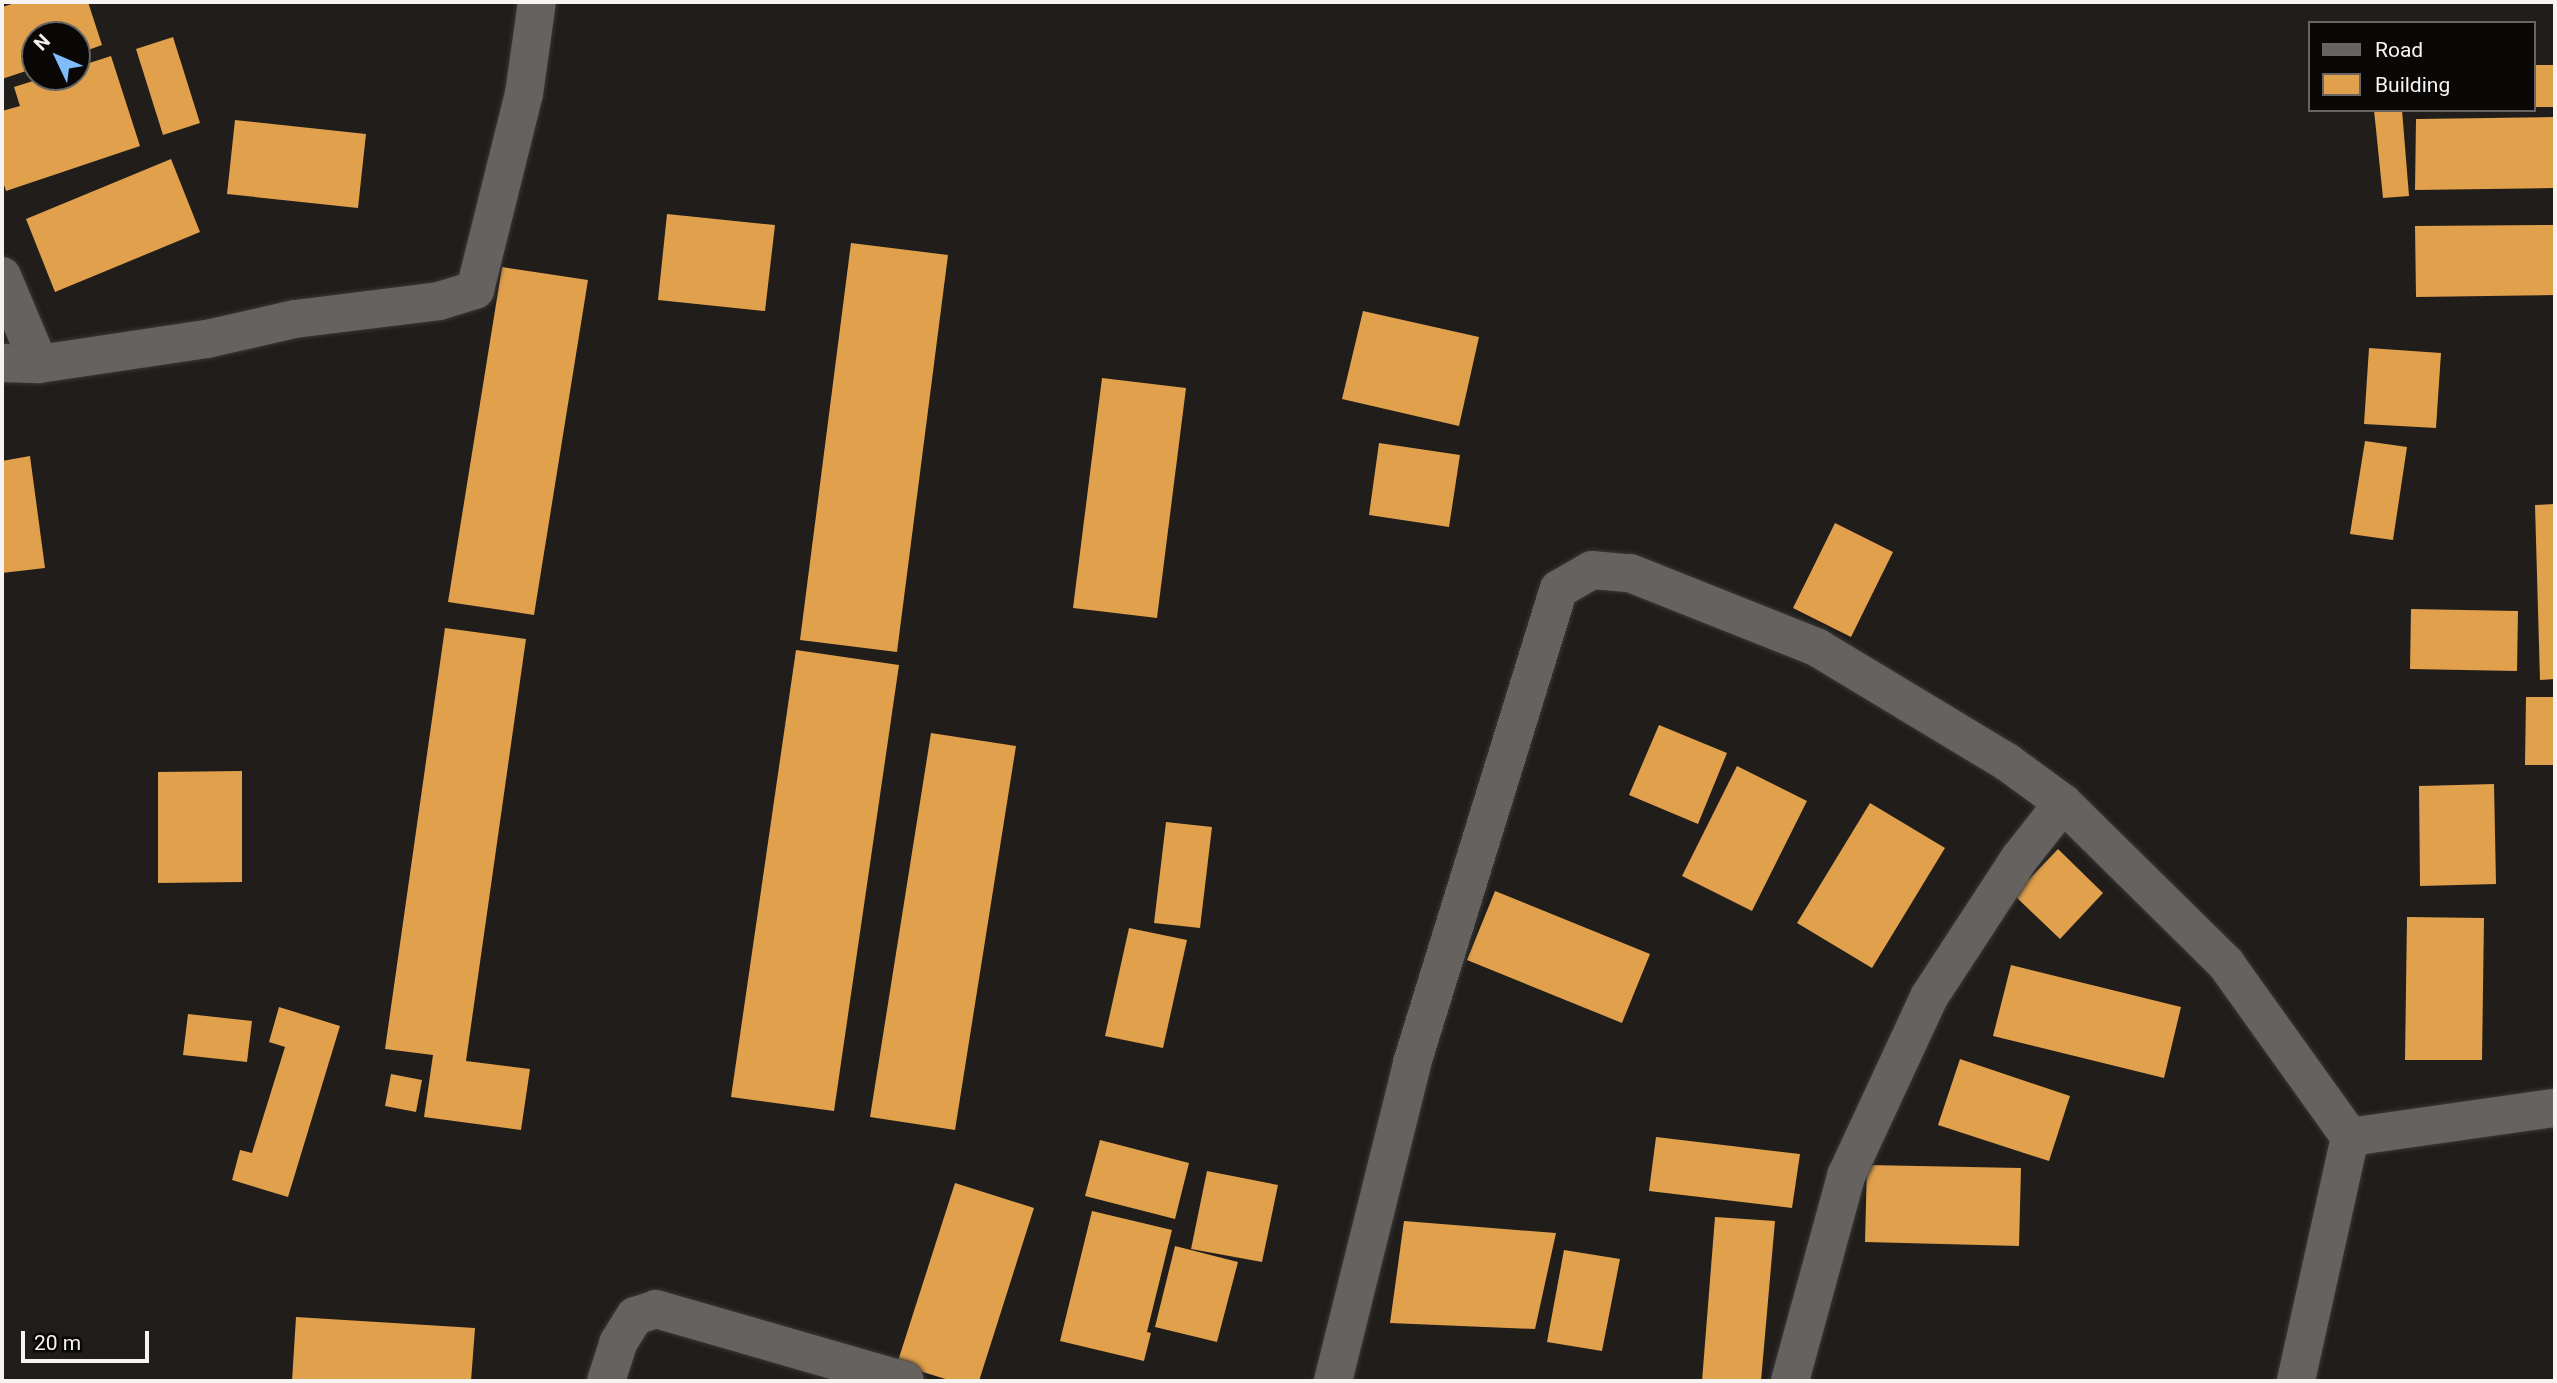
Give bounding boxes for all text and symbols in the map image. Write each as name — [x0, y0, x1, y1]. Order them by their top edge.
north arrow — [21, 21, 91, 91]
legend — [2308, 21, 2536, 112]
text: N — [29, 30, 55, 55]
text: Road — [2375, 38, 2423, 62]
text: Building — [2375, 73, 2450, 97]
scale bar — [24, 1316, 152, 1360]
text: 20 m — [34, 1331, 81, 1355]

